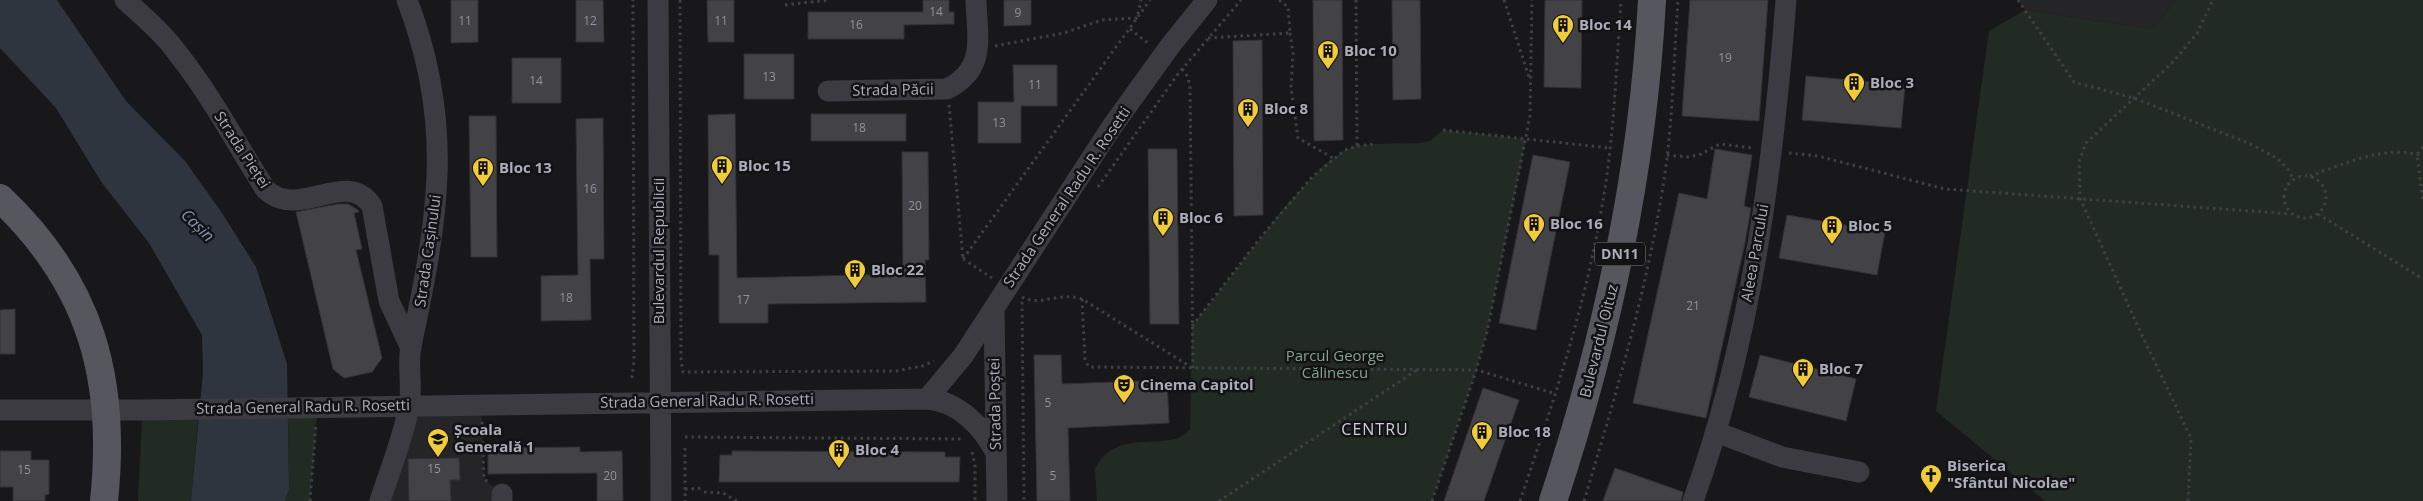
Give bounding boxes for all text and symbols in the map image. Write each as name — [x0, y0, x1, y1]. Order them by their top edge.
house number: 14 — [929, 3, 943, 20]
house number: 9 — [1015, 4, 1022, 21]
house number: 11 — [458, 12, 472, 29]
house number: 12 — [583, 12, 597, 29]
house number: 11 — [714, 12, 728, 29]
building icon: Bloc 14 — [1551, 13, 1575, 44]
place label: Bloc 14 — [1579, 14, 1632, 34]
house number: 16 — [849, 16, 863, 33]
building icon: Bloc 10 — [1316, 39, 1340, 70]
place label: Bloc 10 — [1344, 40, 1397, 60]
house number: 19 — [1718, 49, 1732, 66]
house number: 13 — [762, 68, 776, 85]
building icon: Bloc 3 — [1842, 71, 1866, 102]
house number: 14 — [529, 72, 543, 89]
place label: Bloc 3 — [1870, 72, 1914, 92]
house number: 11 — [1028, 76, 1042, 93]
street label: Strada Păcii — [852, 78, 934, 100]
building icon: Bloc 8 — [1236, 97, 1260, 128]
place label: Bloc 8 — [1264, 98, 1309, 118]
street label: Strada General Radu R. Rosetti — [998, 102, 1134, 291]
street label: Strada Pieței — [210, 107, 275, 192]
house number: 13 — [992, 114, 1006, 131]
house number: 18 — [852, 119, 866, 136]
building icon: Bloc 15 — [710, 154, 734, 185]
place label: Bloc 15 — [738, 155, 791, 175]
building icon: Bloc 13 — [471, 156, 495, 187]
place label: Bloc 13 — [499, 157, 552, 177]
street label: Bulevardul Republicii — [648, 178, 668, 324]
house number: 16 — [583, 180, 597, 197]
street label: Strada Cașinului — [409, 193, 445, 308]
house number: 20 — [908, 197, 922, 214]
street label: Aleea Parcului — [1736, 202, 1772, 303]
water label: Cașin — [176, 204, 220, 246]
building icon: Bloc 6 — [1151, 206, 1175, 237]
place label: Bloc 6 — [1179, 207, 1224, 227]
building icon: Bloc 16 — [1522, 212, 1546, 243]
place label: Bloc 16 — [1550, 213, 1603, 233]
building icon: Bloc 5 — [1820, 214, 1844, 245]
place label: Bloc 5 — [1848, 215, 1892, 235]
road number: DN11 — [1595, 242, 1645, 266]
building icon: Bloc 22 — [843, 258, 867, 289]
place label: Bloc 22 — [871, 259, 924, 279]
street label: Bulevardul Oituz — [1574, 282, 1622, 400]
house number: 18 — [559, 289, 573, 306]
house number: 17 — [736, 291, 750, 308]
house number: 21 — [1686, 297, 1700, 314]
park label: Parcul George Călinescu — [1286, 345, 1384, 382]
building icon: Bloc 7 — [1791, 357, 1815, 388]
street label: Strada Poștei — [983, 358, 1005, 450]
place label: Bloc 7 — [1819, 358, 1864, 378]
theatre icon: Cinema Capitol — [1112, 373, 1136, 404]
place label: Cinema Capitol — [1140, 374, 1254, 394]
street label: Strada General Radu R. Rosetti — [600, 388, 814, 412]
street label: Strada General Radu R. Rosetti — [196, 394, 410, 418]
house number: 5 — [1045, 394, 1052, 411]
district label: CENTRU — [1341, 418, 1409, 440]
place label: Școala Generală 1 — [454, 419, 534, 456]
building icon: Bloc 18 — [1470, 420, 1494, 451]
place label: Bloc 18 — [1498, 421, 1551, 441]
school or university icon: Școala Generală 1 — [426, 427, 450, 458]
building icon: Bloc 4 — [827, 438, 851, 469]
place label: Bloc 4 — [855, 439, 900, 459]
place label: Biserica "Sfântul Nicolae" — [1947, 455, 2075, 492]
house number: 15 — [427, 460, 441, 477]
house number: 15 — [17, 461, 31, 478]
church icon: Biserica "Sfântul Nicolae" — [1919, 463, 1943, 494]
house number: 20 — [603, 467, 617, 484]
house number: 5 — [1050, 467, 1057, 484]

